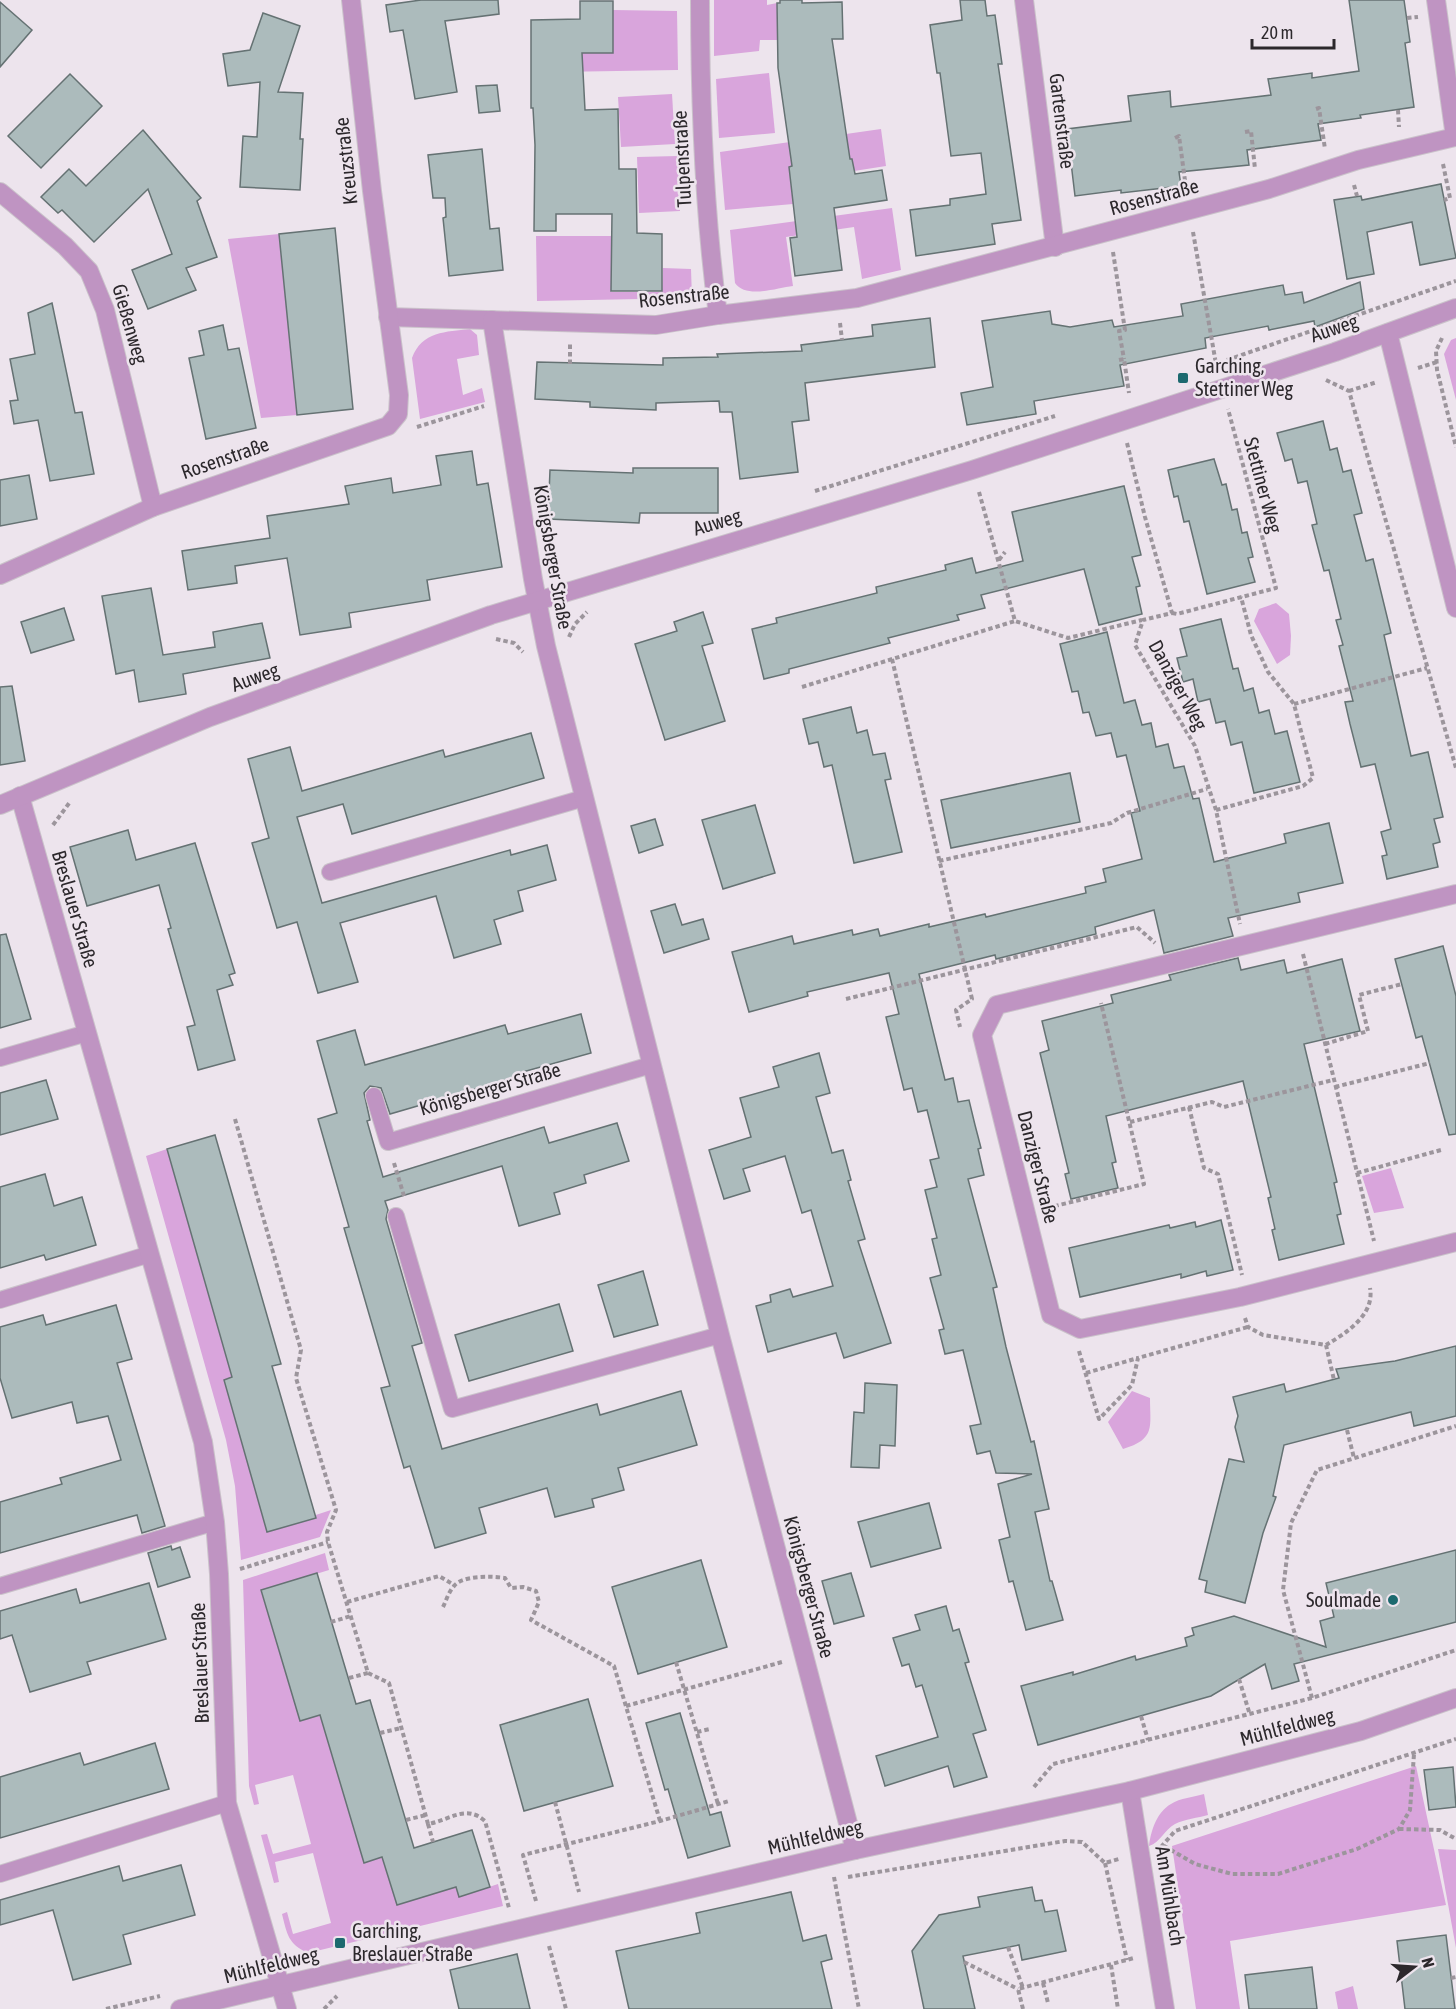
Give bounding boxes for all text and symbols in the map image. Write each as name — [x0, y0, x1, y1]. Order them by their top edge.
scale bar — [1252, 12, 1334, 50]
text: 20 m — [1261, 22, 1293, 43]
street label: Gartenstraße — [1045, 72, 1080, 170]
street label: Tulpenstraße — [667, 110, 696, 208]
street label: Kreuzstraße — [329, 116, 362, 206]
street label: Rosenstraße — [1107, 174, 1201, 219]
street label: Rosenstraße — [637, 279, 731, 312]
street label: Gießenweg — [108, 281, 153, 367]
street label: Auweg — [1307, 309, 1361, 346]
place label: Garching, Stettiner Weg — [1195, 354, 1294, 400]
marker: Garching, Stettiner Weg — [1176, 371, 1190, 385]
street label: Rosenstraße — [178, 432, 272, 483]
street label: Stettiner Weg — [1240, 434, 1287, 536]
street label: Königsberger Straße — [529, 483, 577, 631]
street label: Auweg — [690, 503, 744, 540]
street label: Danziger Weg — [1144, 636, 1213, 734]
street label: Auweg — [228, 657, 282, 696]
street label: Breslauer Straße — [48, 848, 103, 970]
street label: Königsberger Straße — [417, 1057, 563, 1120]
street label: Danziger Straße — [1013, 1108, 1064, 1226]
street label: Königsberger Straße — [779, 1513, 839, 1660]
place label: Soulmade — [1306, 1588, 1381, 1611]
marker: Soulmade — [1386, 1593, 1400, 1607]
street label: Breslauer Straße — [186, 1602, 213, 1724]
street label: Mühlfeldweg — [1237, 1703, 1337, 1750]
street label: Mühlfeldweg — [765, 1814, 865, 1859]
street label: Am Mühlbach — [1151, 1844, 1190, 1948]
place label: Garching, Breslauer Straße — [352, 1919, 473, 1965]
marker: Garching, Breslauer Straße — [333, 1936, 347, 1950]
north arrow — [1384, 1937, 1444, 1997]
street label: Mühlfeldweg — [221, 1942, 321, 1987]
text: N — [1418, 1955, 1438, 1970]

